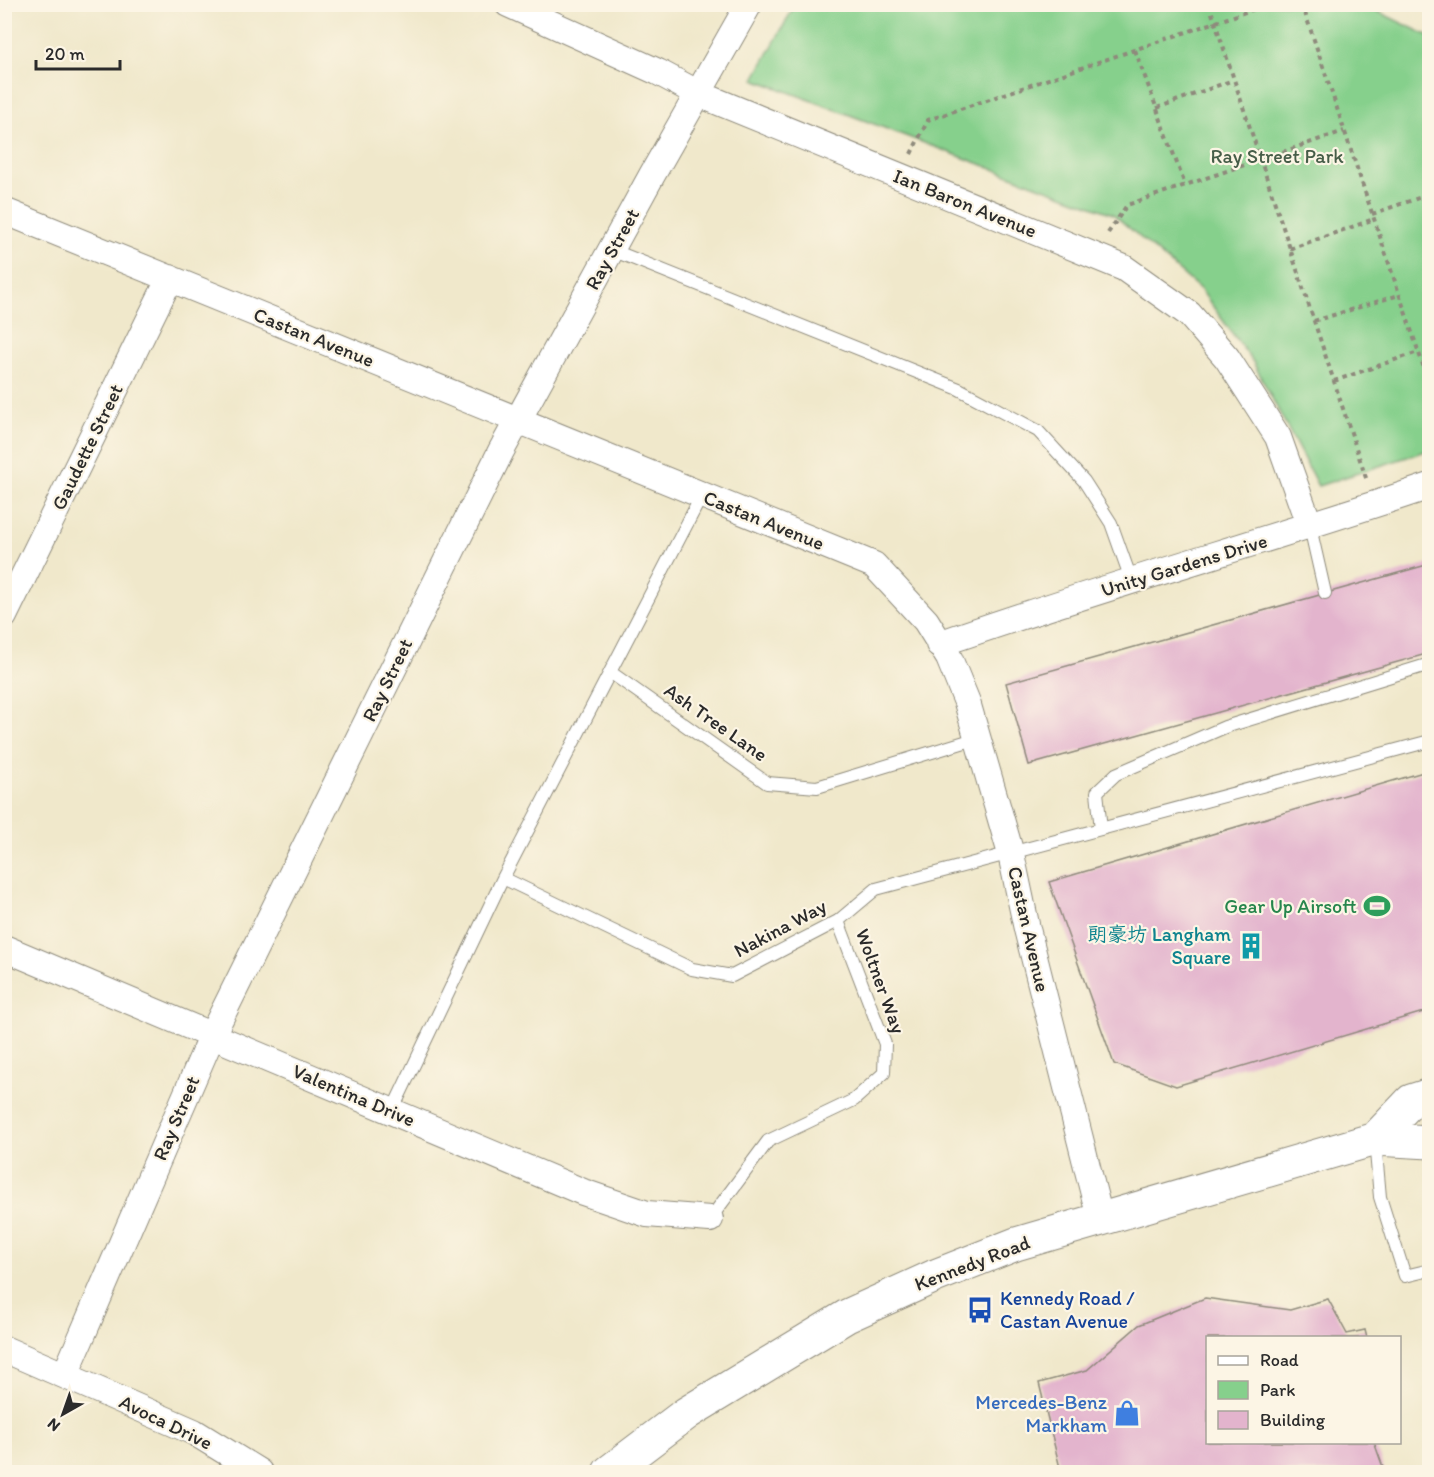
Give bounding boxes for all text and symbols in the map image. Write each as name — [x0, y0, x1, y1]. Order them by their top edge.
scale bar — [36, 33, 120, 71]
text: 20 m — [45, 43, 85, 65]
park label: Ray Street Park — [1210, 144, 1344, 168]
street label: Ian Baron Avenue — [890, 163, 1040, 243]
street label: Ray Street — [580, 204, 644, 294]
street label: Castan Avenue — [250, 302, 378, 372]
street label: Gaudette Street — [46, 380, 128, 514]
street label: Castan Avenue — [700, 485, 828, 555]
street label: Unity Gardens Drive — [1098, 528, 1270, 602]
street label: Ray Street — [357, 635, 417, 725]
street label: Ash Tree Lane — [660, 678, 772, 766]
street label: Castan Avenue — [1003, 864, 1055, 994]
sports icon: Gear Up Airsoft — [1362, 891, 1392, 921]
street label: Nakina Way — [730, 893, 831, 962]
place label: Gear Up Airsoft — [1224, 894, 1357, 918]
place label: 朗豪坊 Langham Square — [1087, 922, 1231, 969]
street label: Woltner Way — [851, 925, 911, 1037]
building icon: 朗豪坊 Langham Square — [1236, 931, 1266, 961]
street label: Valentina Drive — [289, 1058, 419, 1132]
street label: Ray Street — [147, 1072, 205, 1164]
street label: Kennedy Road — [911, 1230, 1033, 1296]
place label: Kennedy Road / Castan Avenue — [1000, 1286, 1135, 1333]
bus stop icon: Kennedy Road / Castan Avenue — [965, 1295, 995, 1325]
legend — [1206, 1336, 1401, 1444]
text: Road — [1260, 1349, 1299, 1371]
text: Park — [1260, 1379, 1295, 1401]
north arrow — [33, 1384, 93, 1444]
street label: Avoca Drive — [116, 1389, 216, 1455]
place label: Mercedes-Benz Markham — [975, 1390, 1108, 1437]
shop icon: Mercedes-Benz Markham — [1112, 1398, 1142, 1428]
text: Building — [1260, 1409, 1326, 1431]
text: N — [43, 1414, 64, 1436]

